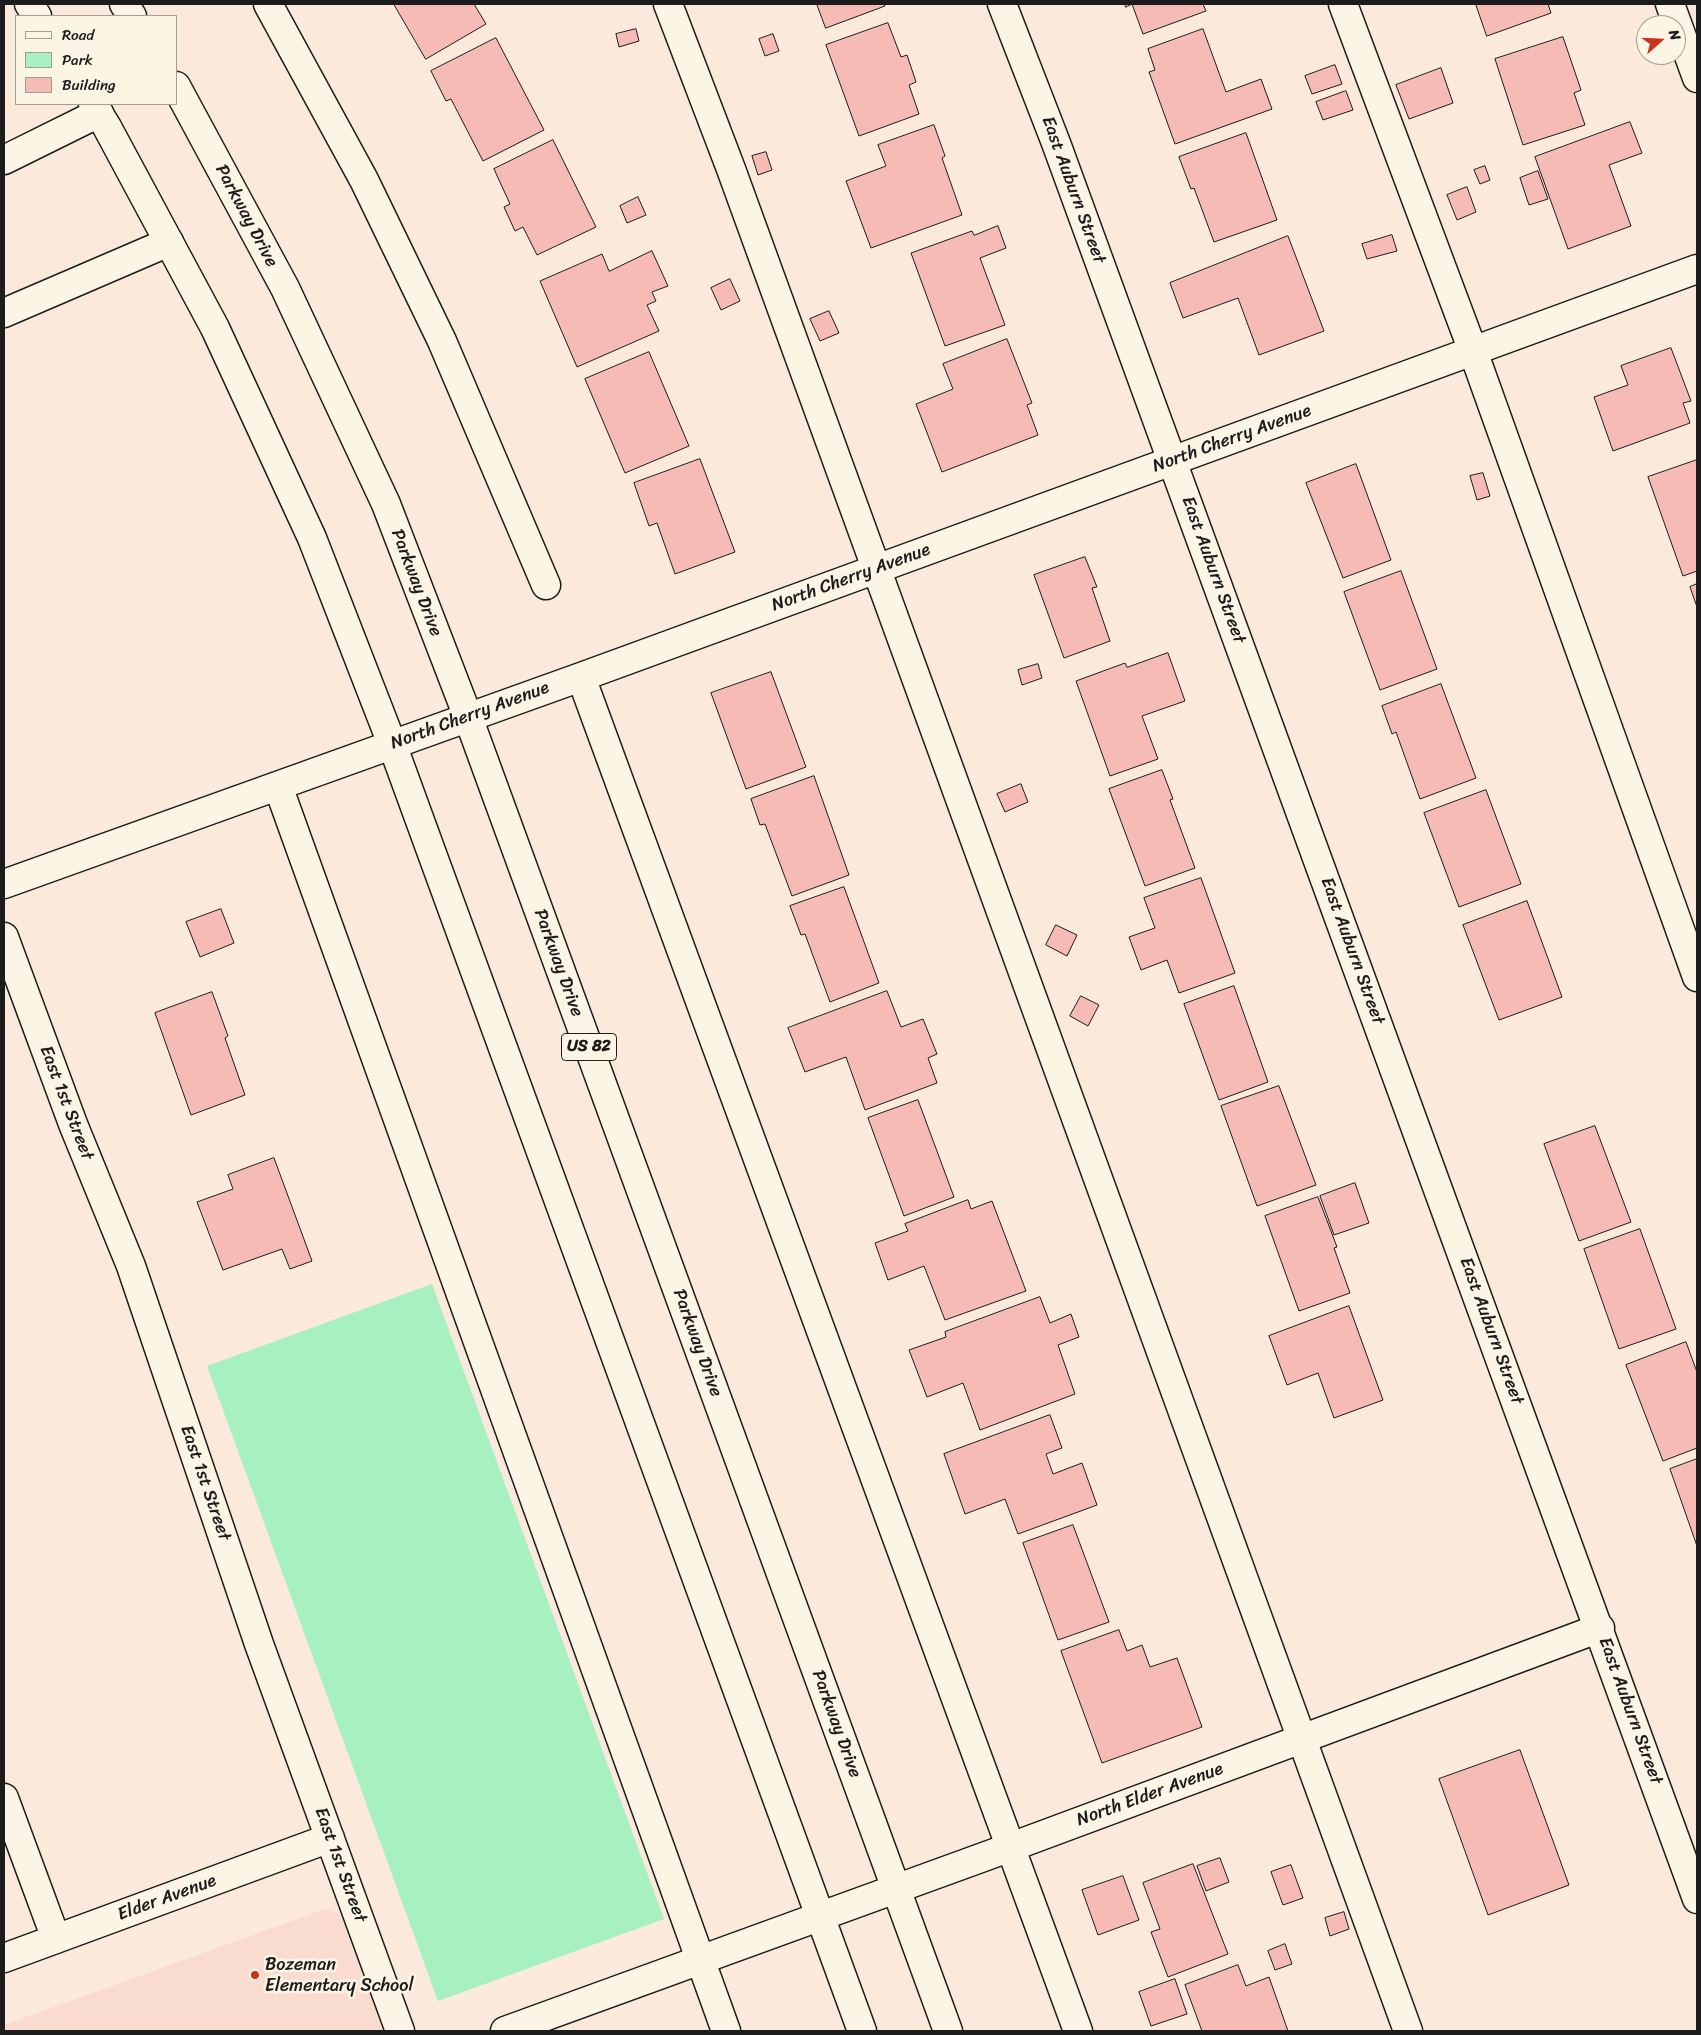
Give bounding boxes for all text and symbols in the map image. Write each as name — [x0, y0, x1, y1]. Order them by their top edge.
legend — [15, 15, 178, 105]
north arrow — [1636, 15, 1686, 65]
text: Road — [62, 22, 94, 48]
text: N — [1661, 26, 1688, 44]
text: Park — [62, 47, 93, 73]
text: Building — [62, 72, 116, 98]
street label: East Auburn Street — [1036, 113, 1110, 267]
street label: Parkway Drive — [210, 161, 282, 271]
street label: North Cherry Avenue — [1150, 400, 1314, 478]
street label: East Auburn Street — [1176, 493, 1250, 647]
street label: Parkway Drive — [386, 526, 446, 640]
street label: North Cherry Avenue — [769, 539, 933, 617]
street label: North Cherry Avenue — [388, 677, 552, 755]
street label: East Auburn Street — [1315, 874, 1389, 1028]
street label: Parkway Drive — [529, 906, 587, 1020]
road number: US 82 — [562, 1034, 616, 1060]
street label: East 1st Street — [34, 1043, 98, 1163]
street label: East Auburn Street — [1454, 1254, 1528, 1408]
street label: Parkway Drive — [668, 1286, 726, 1400]
street label: East 1st Street — [175, 1422, 235, 1544]
street label: East Auburn Street — [1593, 1634, 1667, 1788]
street label: Parkway Drive — [807, 1667, 865, 1781]
street label: North Elder Avenue — [1074, 1758, 1226, 1832]
street label: East 1st Street — [309, 1805, 371, 1925]
street label: Elder Avenue — [115, 1870, 219, 1926]
place label: Bozeman Elementary School — [265, 1954, 414, 1996]
marker: Bozeman Elementary School — [249, 1969, 261, 1981]

